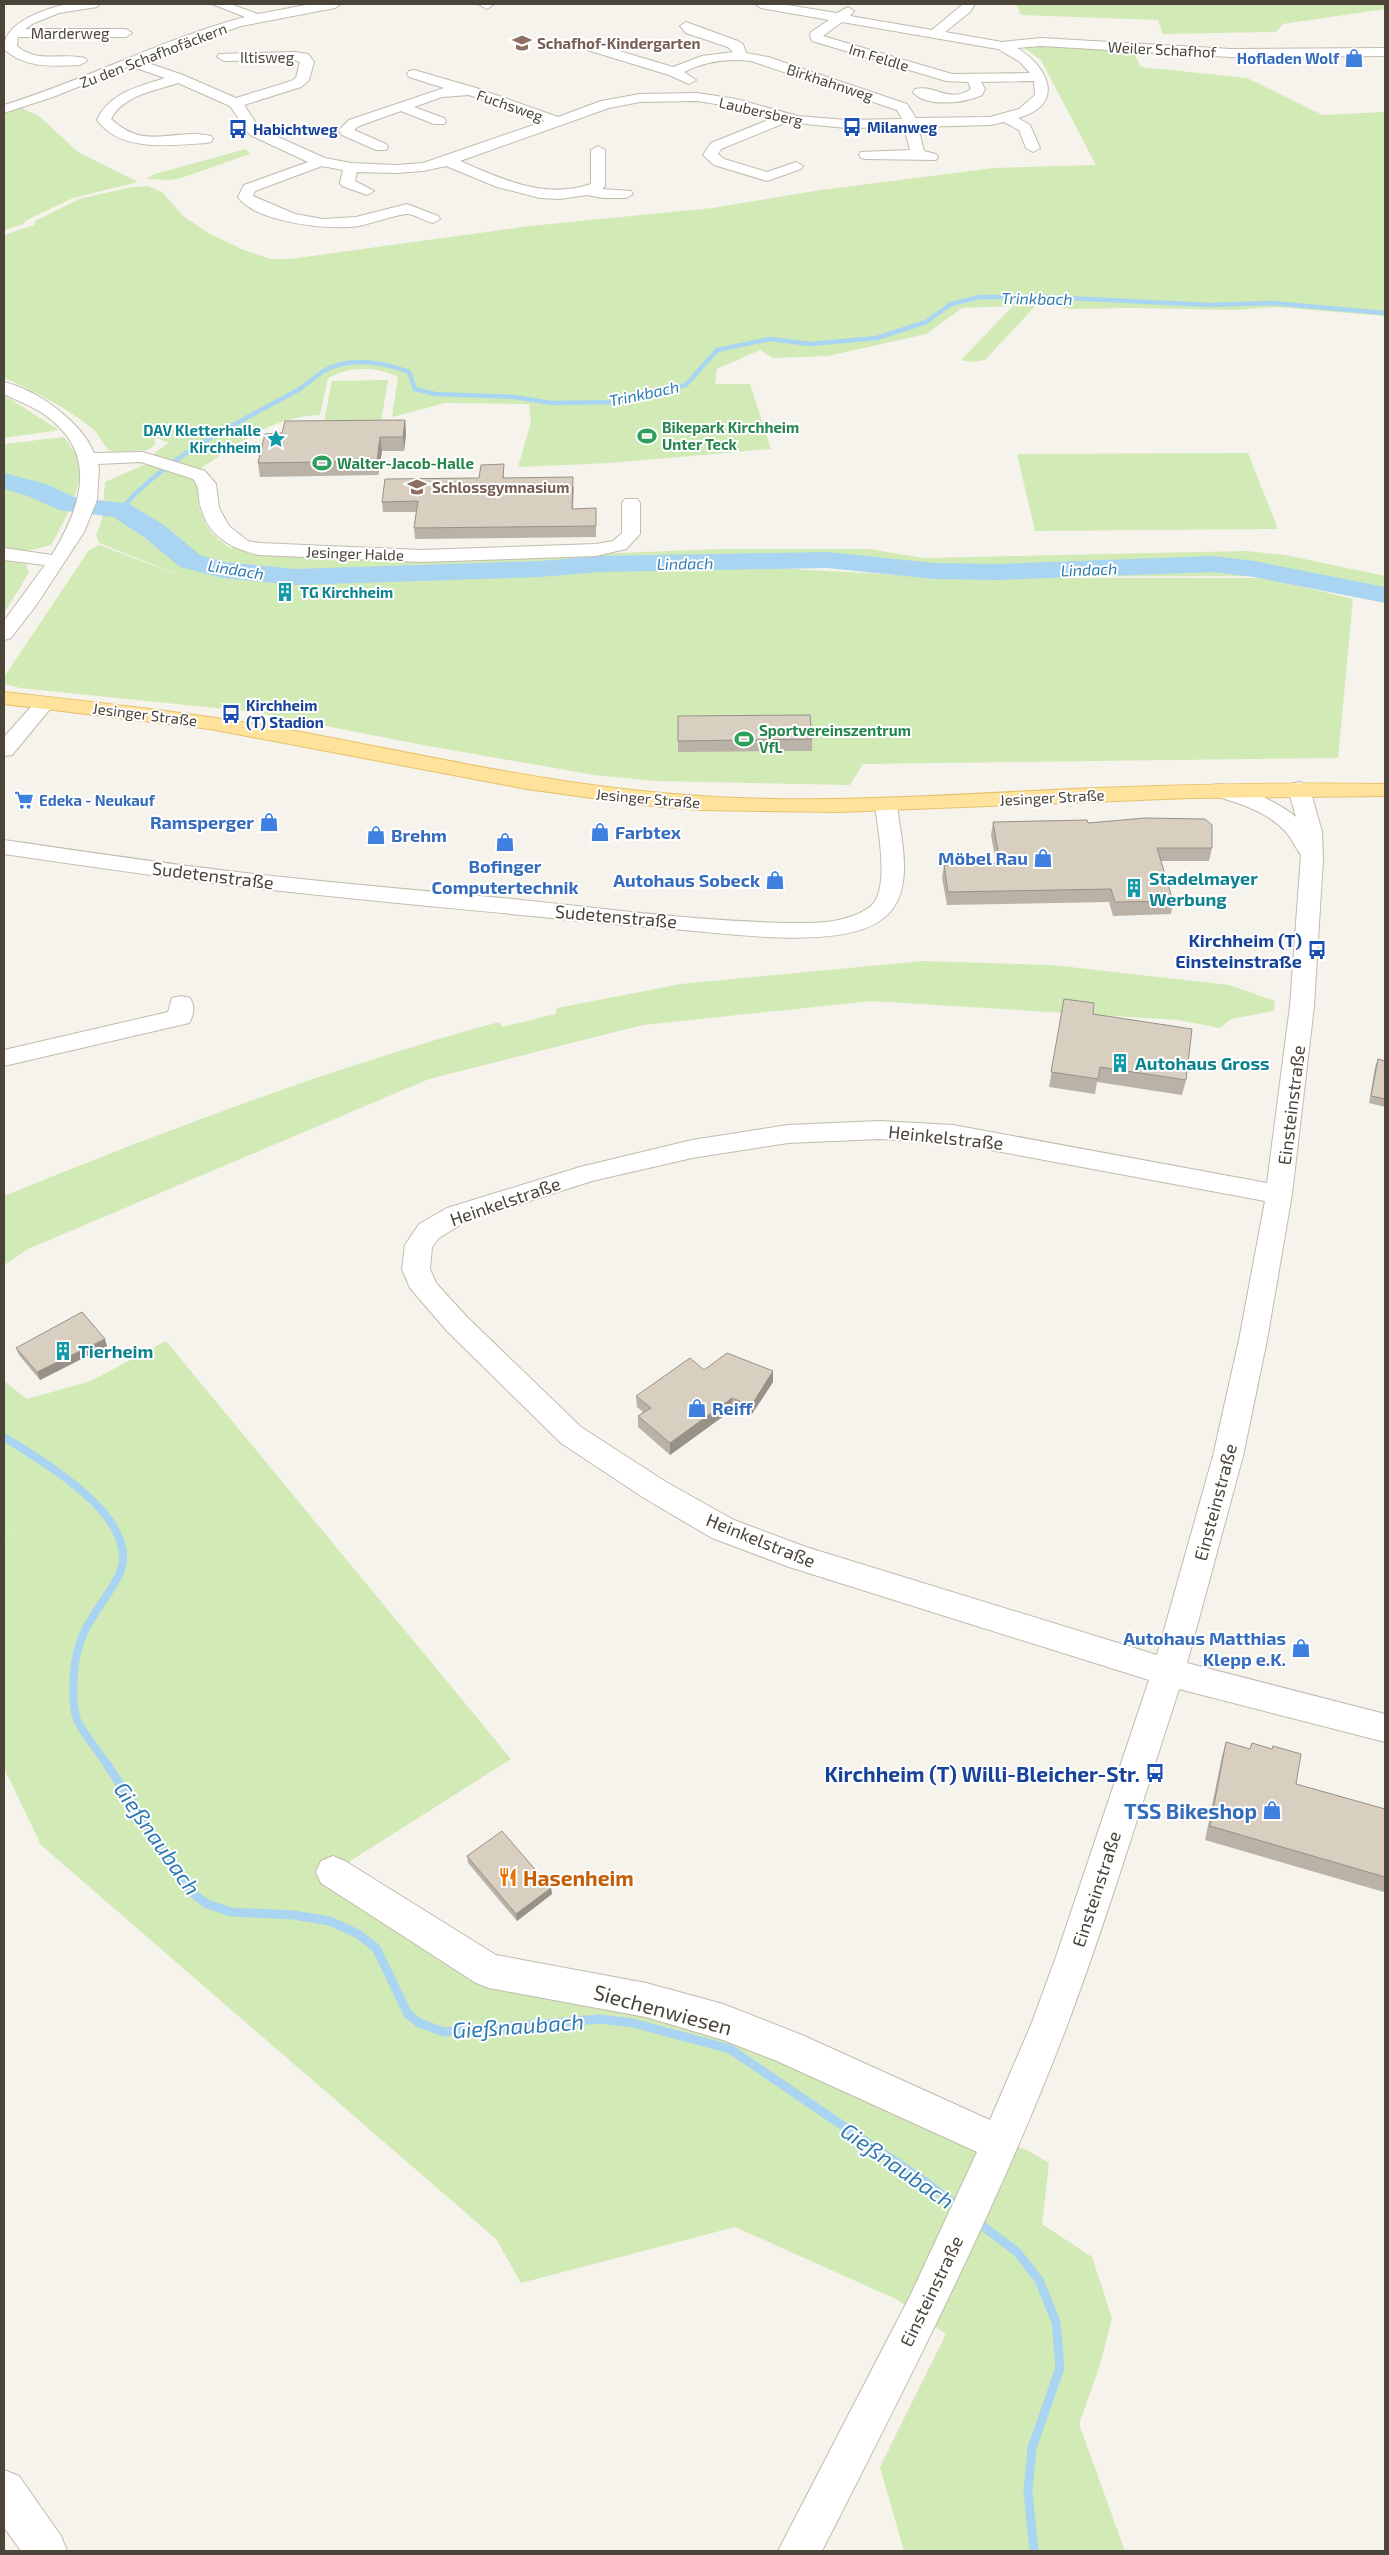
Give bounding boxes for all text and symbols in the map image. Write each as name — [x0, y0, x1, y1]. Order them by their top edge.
street label: Zu den Schafhofäckern — [77, 19, 229, 91]
street label: Marderweg — [31, 24, 110, 42]
school or university icon: Schafhof-Kindergarten — [511, 32, 533, 54]
place label: Schafhof-Kindergarten — [537, 34, 700, 52]
street label: Weiler Schafhof — [1107, 37, 1217, 61]
street label: Im Feldle — [847, 39, 911, 75]
shop icon: Hofladen Wolf — [1343, 47, 1365, 69]
street label: Iltisweg — [240, 48, 295, 66]
place label: Hofladen Wolf — [1237, 49, 1340, 67]
street label: Birkhahnweg — [785, 60, 876, 105]
street label: Fuchsweg — [475, 85, 546, 125]
street label: Laubersberg — [717, 93, 805, 130]
bus stop icon: Milanweg — [841, 116, 863, 138]
bus stop icon: Habichtweg — [227, 118, 249, 140]
place label: Milanweg — [867, 118, 937, 136]
place label: Habichtweg — [253, 120, 338, 138]
water label: Trinkbach — [1001, 288, 1073, 308]
water label: Trinkbach — [607, 376, 681, 410]
place label: Bikepark Kirchheim Unter Teck — [662, 418, 799, 453]
place label: DAV Kletterhalle Kirchheim — [143, 421, 261, 456]
sports icon: Bikepark Kirchheim Unter Teck — [636, 425, 658, 447]
place icon: DAV Kletterhalle Kirchheim — [265, 428, 287, 450]
sports icon: Walter-Jacob-Halle — [311, 452, 333, 474]
place label: Walter-Jacob-Halle — [337, 454, 474, 472]
school or university icon: Schlossgymnasium — [406, 476, 428, 498]
place label: Schlossgymnasium — [432, 478, 569, 497]
street label: Jesinger Halde — [306, 542, 404, 564]
water label: Lindach — [657, 553, 713, 573]
water label: Lindach — [207, 555, 265, 583]
water label: Lindach — [1060, 559, 1118, 579]
building icon: TG Kirchheim — [274, 581, 296, 603]
place label: TG Kirchheim — [300, 583, 393, 601]
place label: Kirchheim (T) Stadion — [246, 696, 324, 731]
street label: Jesinger Straße — [92, 699, 198, 729]
bus stop icon: Kirchheim (T) Stadion — [220, 703, 242, 725]
place label: Sportvereinszentrum VfL — [759, 721, 911, 756]
sports icon: Sportvereinszentrum VfL — [733, 728, 755, 750]
street label: Jesinger Straße — [595, 784, 701, 812]
street label: Jesinger Straße — [999, 785, 1105, 809]
supermarket icon: Edeka - Neukauf — [13, 789, 35, 811]
place label: Edeka - Neukauf — [39, 791, 156, 809]
place label: Ramsperger — [150, 811, 254, 833]
shop icon: Ramsperger — [258, 811, 280, 833]
shop icon: Farbtex — [589, 821, 611, 843]
place label: Farbtex — [615, 821, 682, 843]
shop icon: Brehm — [365, 824, 387, 846]
place label: Brehm — [391, 824, 447, 846]
shop icon: Bofinger Computertechnik — [494, 831, 516, 853]
place label: Möbel Rau — [938, 847, 1028, 869]
shop icon: Möbel Rau — [1032, 847, 1054, 869]
place label: Bofinger Computertechnik — [431, 855, 579, 898]
street label: Sudetenstraße — [151, 857, 275, 893]
place label: Stadelmayer Werbung — [1149, 867, 1258, 910]
place label: Autohaus Sobeck — [613, 869, 760, 891]
shop icon: Autohaus Sobeck — [764, 869, 786, 891]
building icon: Stadelmayer Werbung — [1123, 877, 1145, 899]
street label: Sudetenstraße — [554, 900, 678, 932]
place label: Kirchheim (T) Einsteinstraße — [1175, 929, 1302, 972]
bus stop icon: Kirchheim (T) Einsteinstraße — [1306, 939, 1328, 961]
street label: Einsteinstraße — [1273, 1044, 1309, 1166]
building icon: Autohaus Gross — [1109, 1052, 1131, 1074]
place label: Autohaus Gross — [1135, 1052, 1270, 1074]
street label: Heinkelstraße — [887, 1120, 1005, 1154]
street label: Heinkelstraße — [447, 1172, 563, 1230]
building icon: Tierheim — [52, 1340, 74, 1362]
place label: Tierheim — [78, 1340, 153, 1362]
shop icon: Reiff — [686, 1397, 708, 1419]
place label: Reiff — [712, 1397, 754, 1419]
street label: Einsteinstraße — [1189, 1441, 1241, 1563]
street label: Heinkelstraße — [703, 1508, 819, 1572]
place label: Autohaus Matthias Klepp e.K. — [1123, 1627, 1286, 1670]
shop icon: Autohaus Matthias Klepp e.K. — [1290, 1637, 1312, 1659]
place label: Kirchheim (T) Willi-Bleicher-Str. — [825, 1761, 1140, 1786]
bus stop icon: Kirchheim (T) Willi-Bleicher-Str. — [1144, 1762, 1166, 1784]
water label: Gießnaubach — [109, 1776, 207, 1900]
place label: TSS Bikeshop — [1124, 1798, 1257, 1823]
shop icon: TSS Bikeshop — [1261, 1799, 1283, 1821]
street label: Einsteinstraße — [1067, 1828, 1125, 1950]
place label: Hasenheim — [523, 1865, 634, 1890]
restaurant icon: Hasenheim — [497, 1866, 519, 1888]
street label: Siechenwiesen — [591, 1979, 735, 2039]
water label: Gießnaubach — [451, 2007, 585, 2043]
water label: Gießnaubach — [836, 2116, 960, 2214]
street label: Einsteinstraße — [895, 2232, 967, 2350]

